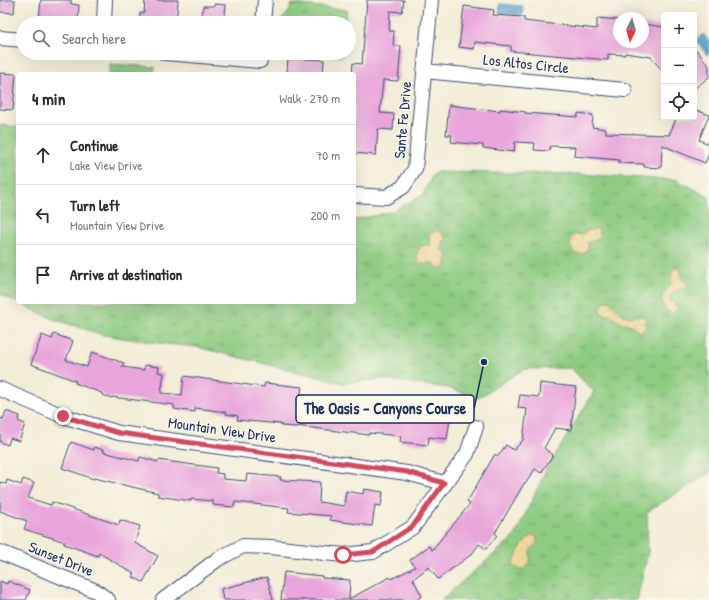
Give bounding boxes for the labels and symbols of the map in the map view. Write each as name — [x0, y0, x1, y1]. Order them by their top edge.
north arrow — [613, 12, 649, 48]
street label: Los Altos Circle — [482, 49, 570, 78]
street label: Sante Fe Drive — [389, 80, 416, 159]
callout: The Oasis - Canyons Course — [296, 395, 474, 423]
text: The Oasis - Canyons Course — [303, 397, 467, 420]
route end — [54, 407, 72, 425]
street label: Mountain View Drive — [167, 412, 277, 447]
street label: Sunset Drive — [26, 536, 97, 581]
route start — [334, 546, 352, 564]

